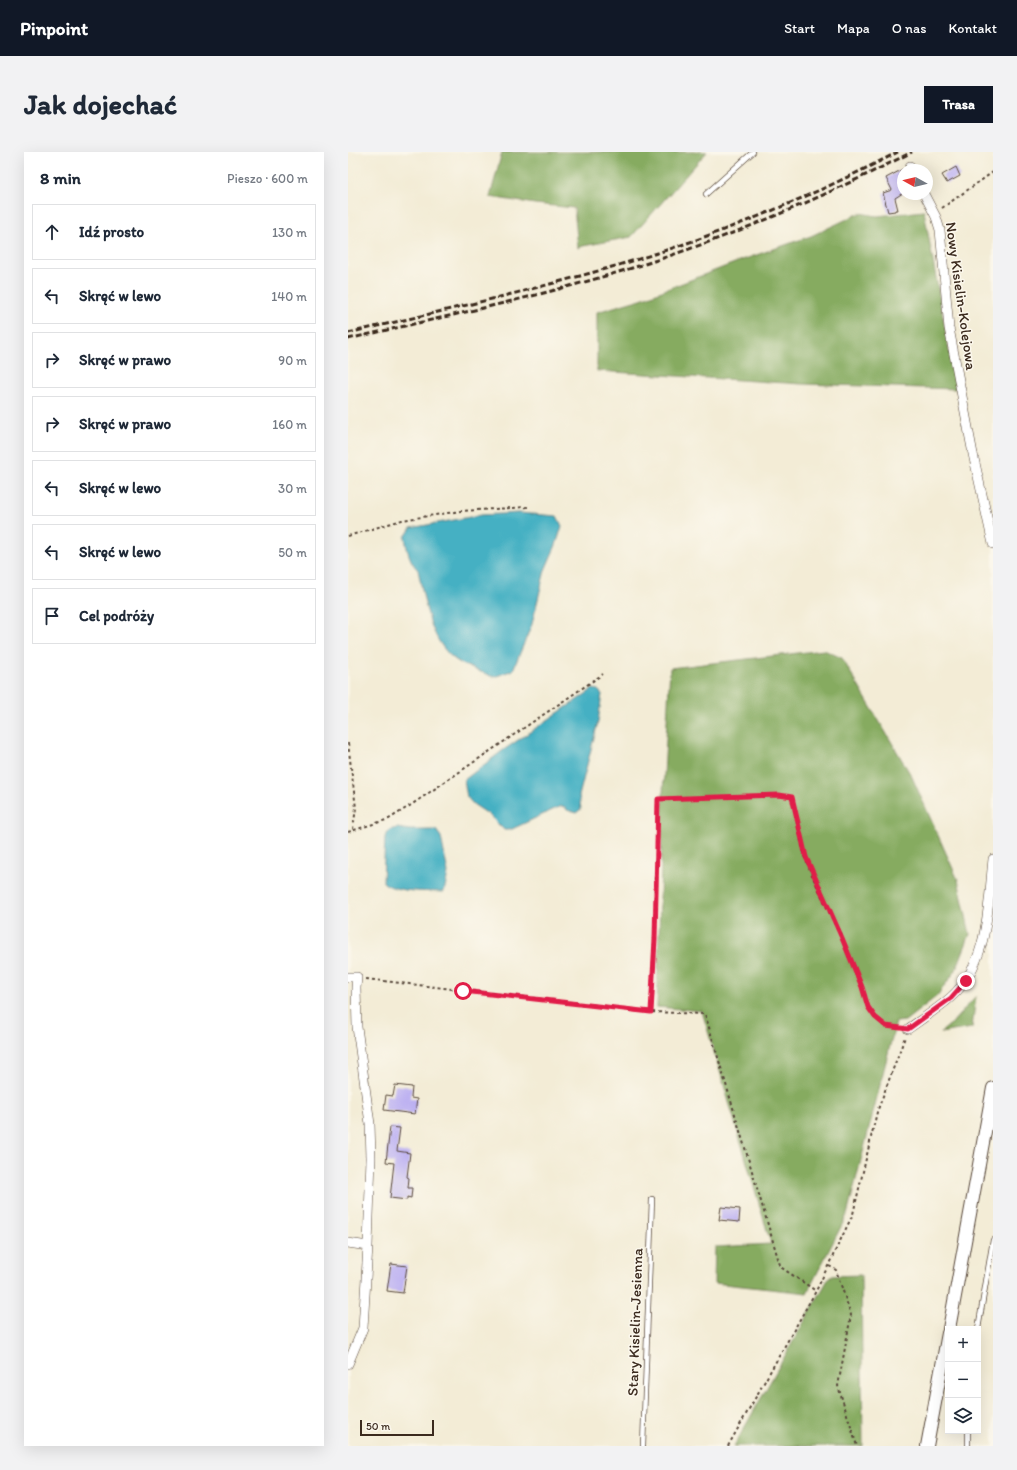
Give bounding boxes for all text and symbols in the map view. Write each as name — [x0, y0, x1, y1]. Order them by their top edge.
text: Pinpoint — [20, 17, 88, 40]
text: Start — [784, 20, 815, 37]
text: Mapa — [837, 20, 870, 37]
text: O nas — [892, 20, 926, 37]
text: Kontakt — [948, 20, 997, 37]
button: Trasa — [924, 86, 993, 123]
text: Jak dojechać — [24, 87, 177, 121]
north arrow — [897, 164, 933, 200]
text: 8 min — [40, 168, 81, 188]
text: Pieszo · 600 m — [227, 171, 308, 186]
icon: ahead — [41, 221, 63, 243]
street label: Nowy Kisielin-Kolejowa — [942, 221, 980, 371]
text: Idź prosto — [79, 223, 144, 241]
text: 130 m — [272, 225, 307, 240]
icon: left — [41, 285, 63, 307]
text: Skręć w lewo — [79, 287, 161, 305]
text: 140 m — [271, 289, 307, 304]
icon: right — [41, 349, 63, 371]
text: Skręć w prawo — [79, 351, 171, 369]
text: 90 m — [278, 353, 307, 368]
icon: right — [41, 413, 63, 435]
text: Skręć w prawo — [79, 415, 171, 433]
text: 160 m — [272, 417, 307, 432]
icon: left — [41, 477, 63, 499]
text: Skręć w lewo — [79, 479, 161, 497]
text: 30 m — [278, 481, 307, 496]
icon: left — [41, 541, 63, 563]
text: Skręć w lewo — [79, 543, 161, 561]
text: 50 m — [278, 545, 307, 560]
icon: arrive — [41, 605, 63, 627]
text: Cel podróży — [79, 607, 154, 625]
route end — [957, 972, 975, 990]
route start — [454, 982, 472, 1000]
street label: Stary Kisielin-Jesienna — [623, 1248, 647, 1396]
map controls — [945, 1326, 981, 1434]
button: + — [945, 1326, 981, 1362]
button: − — [945, 1362, 981, 1398]
button: layers — [945, 1398, 981, 1434]
scale bar — [360, 1418, 434, 1437]
text: 50 m — [366, 1420, 390, 1433]

